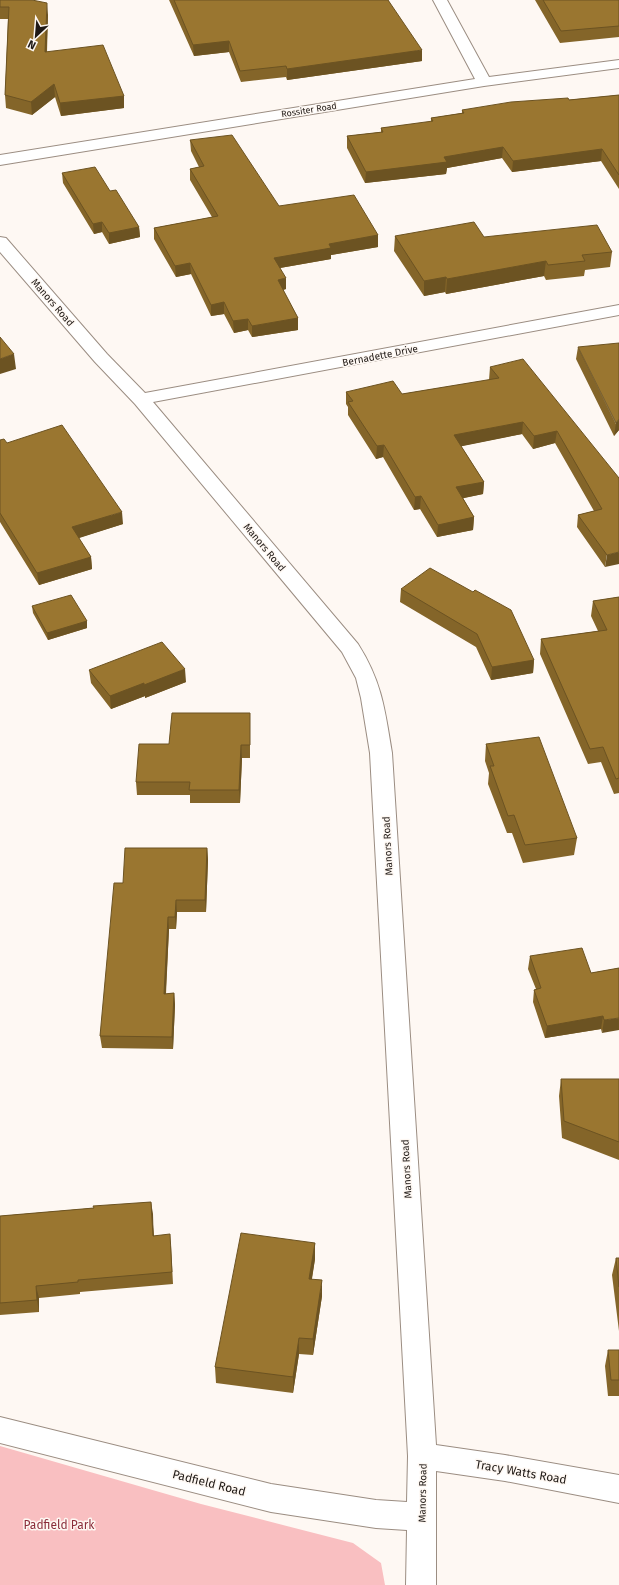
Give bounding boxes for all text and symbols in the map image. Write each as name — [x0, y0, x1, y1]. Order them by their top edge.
north arrow — [16, 16, 56, 56]
text: N — [26, 37, 38, 52]
street label: Rossiter Road — [281, 101, 337, 119]
street label: Manors Road — [28, 276, 76, 329]
street label: Bernadette Drive — [341, 343, 419, 369]
street label: Manors Road — [241, 521, 288, 574]
street label: Manors Road — [380, 816, 396, 876]
street label: Manors Road — [399, 1139, 415, 1199]
street label: Tracy Watts Road — [474, 1457, 568, 1487]
street label: Manors Road — [416, 1463, 430, 1523]
street label: Padfield Road — [171, 1467, 247, 1499]
park label: Padfield Park — [24, 1518, 95, 1532]

